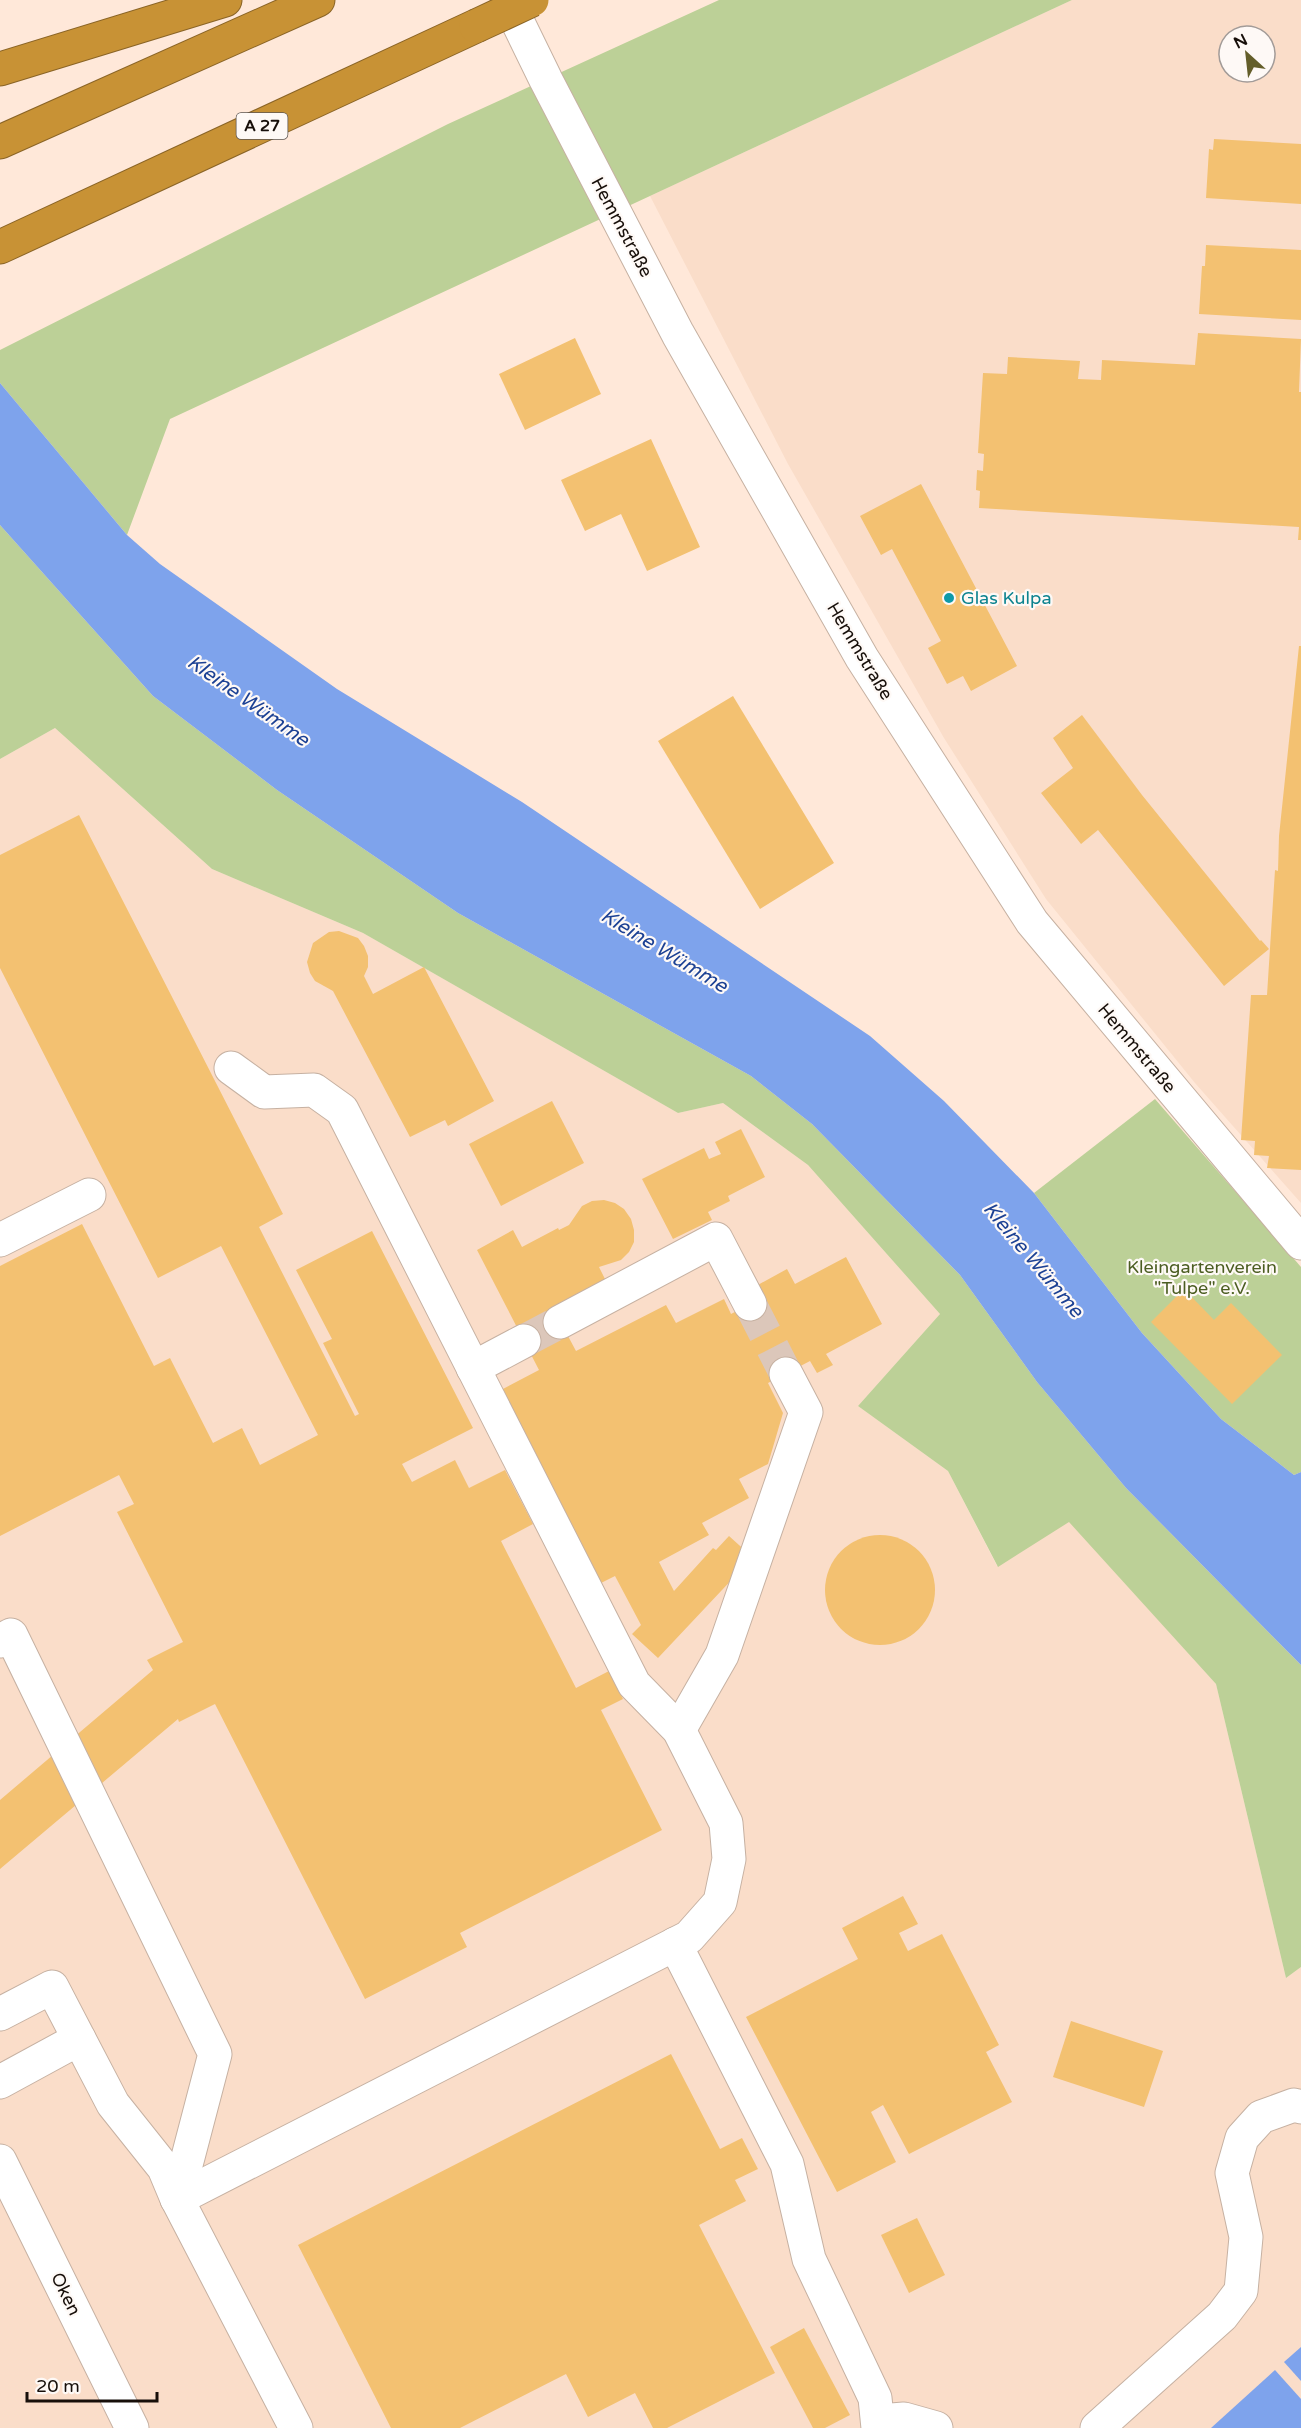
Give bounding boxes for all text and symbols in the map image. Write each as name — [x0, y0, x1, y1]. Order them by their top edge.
north arrow — [1217, 24, 1277, 84]
text: N — [1230, 30, 1251, 53]
road number: A 27 — [236, 113, 288, 139]
street label: Hemmstraße — [586, 173, 658, 281]
place label: Glas Kulpa — [961, 587, 1052, 609]
marker: Glas Kulpa — [942, 591, 956, 605]
street label: Hemmstraße — [822, 598, 898, 704]
water label: Kleine Wümme — [183, 650, 315, 753]
water label: Kleine Wümme — [597, 904, 733, 999]
street label: Hemmstraße — [1093, 999, 1181, 1097]
water label: Kleine Wümme — [978, 1198, 1089, 1324]
park label: Kleingartenverein "Tulpe" e.V. — [1127, 1256, 1277, 1299]
street label: Oken — [46, 2269, 86, 2319]
scale bar — [27, 2365, 158, 2403]
text: 20 m — [36, 2375, 80, 2397]

